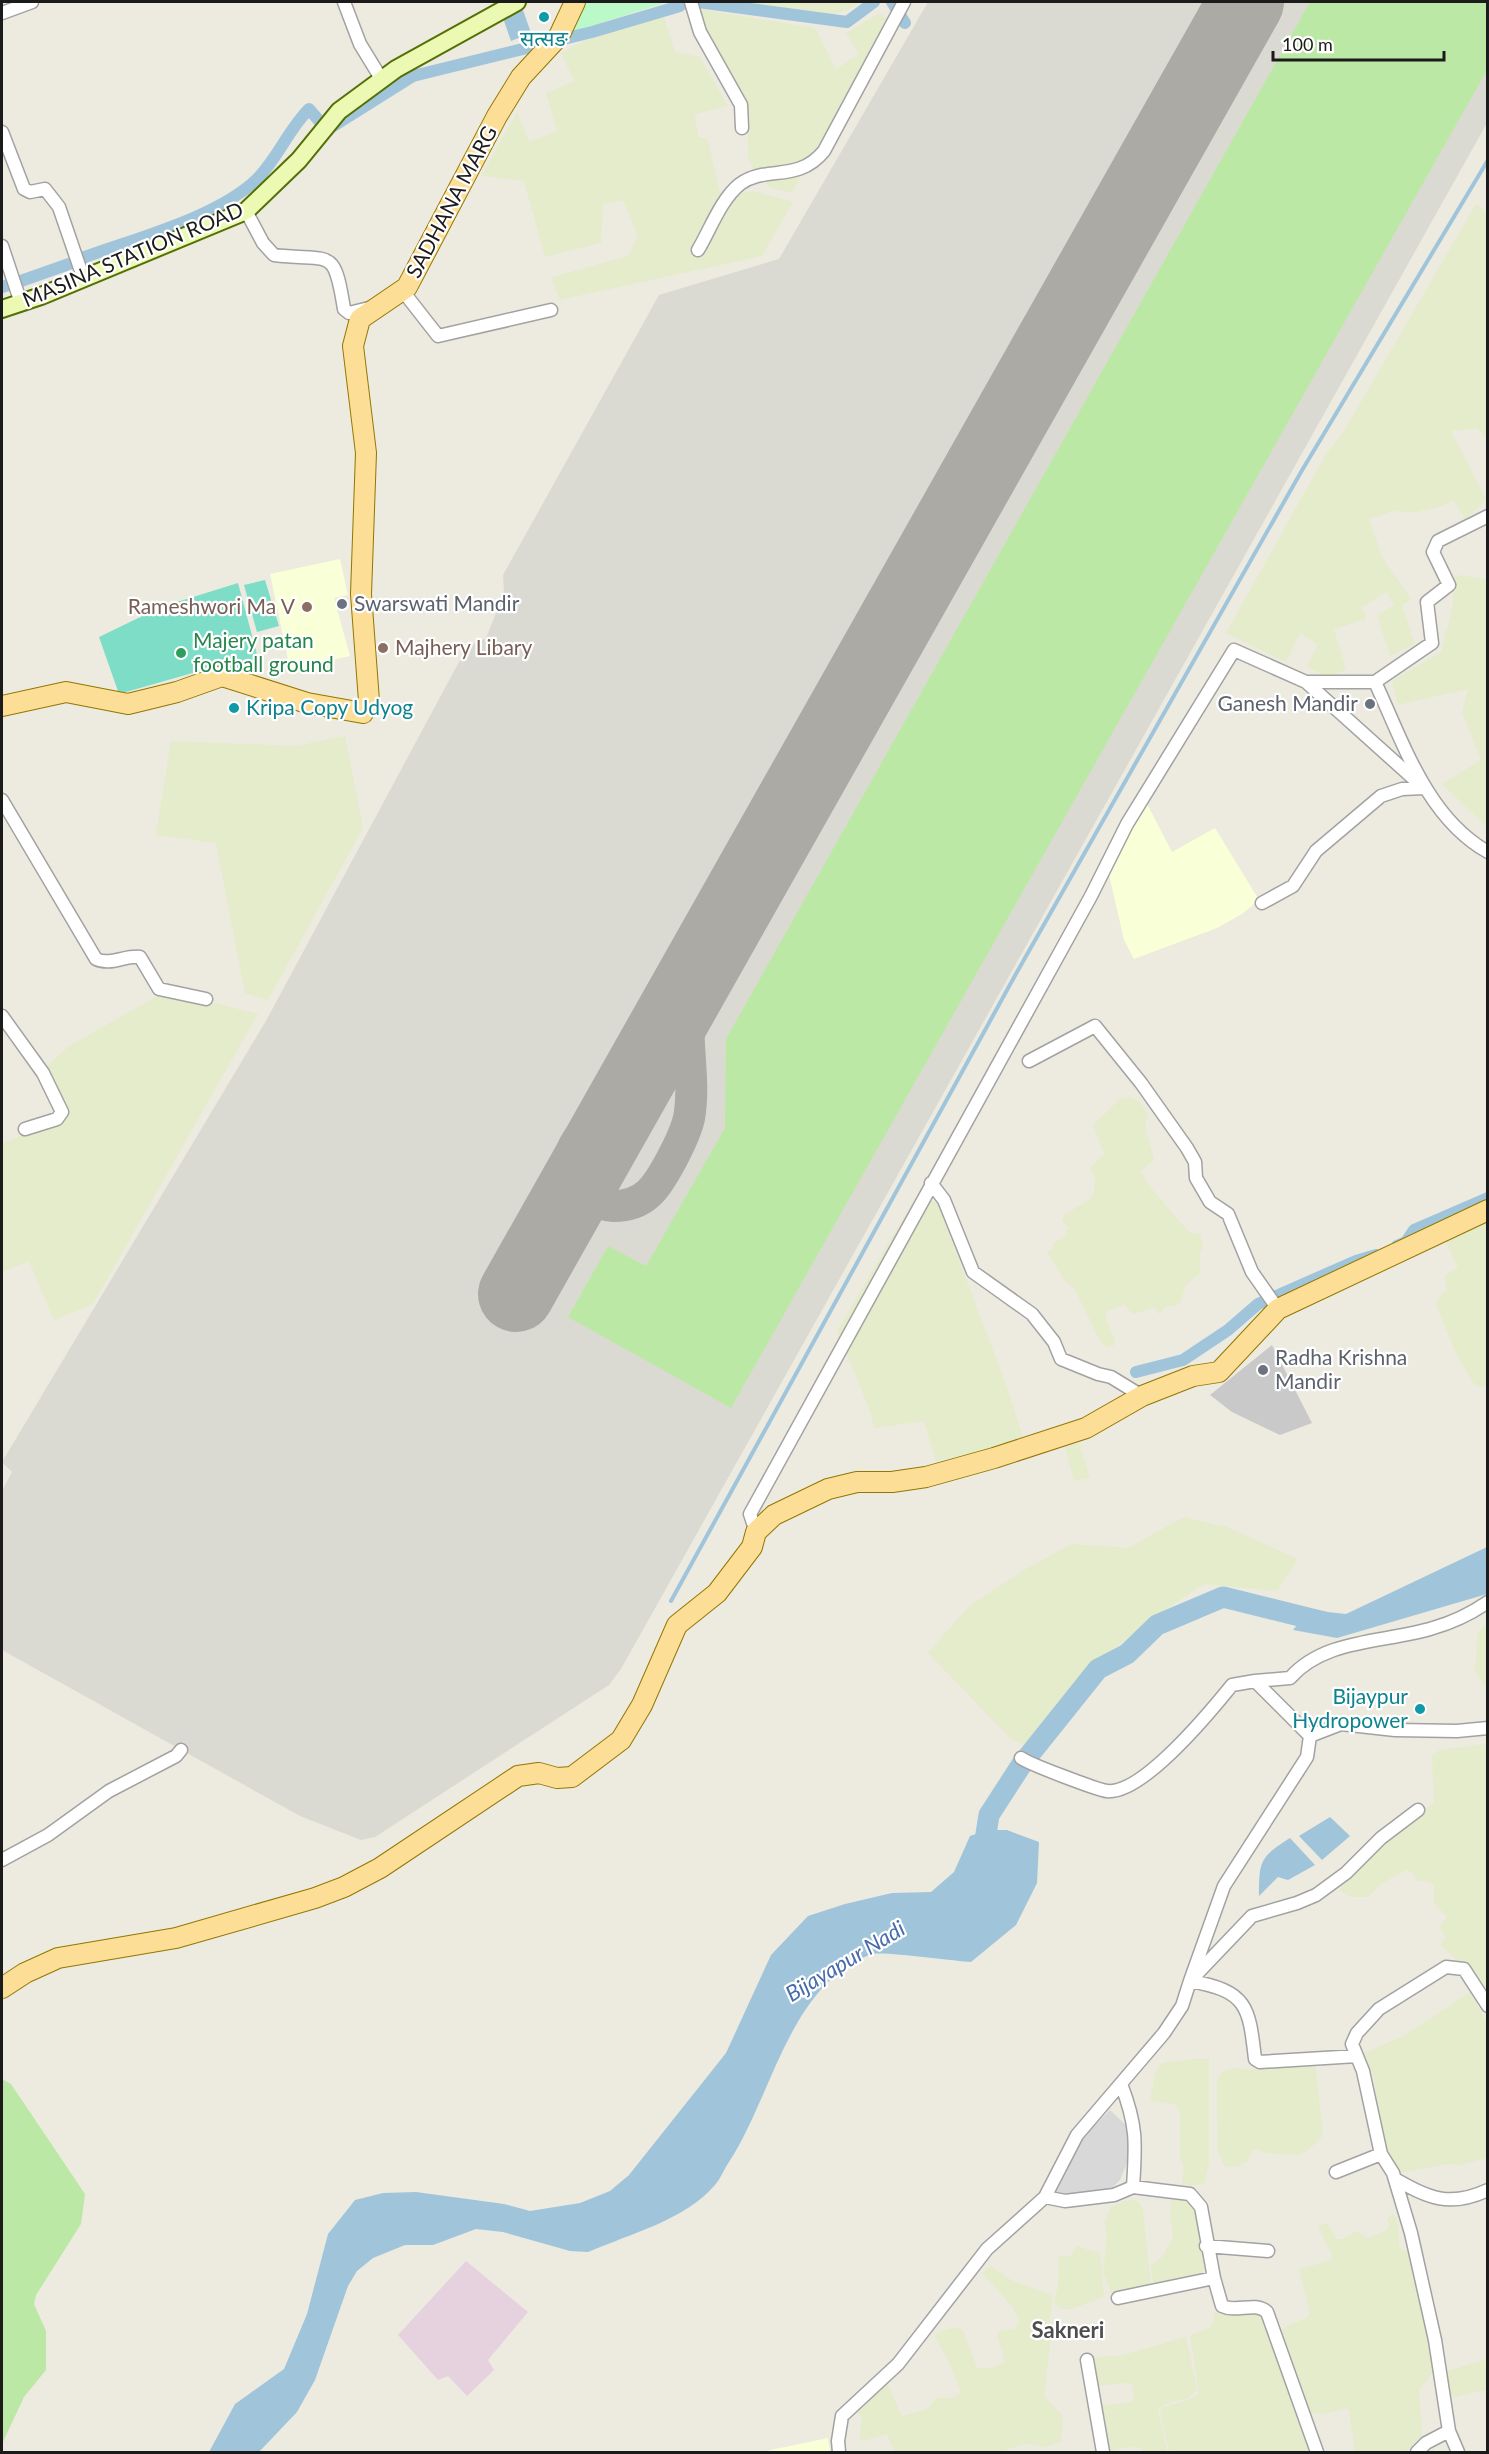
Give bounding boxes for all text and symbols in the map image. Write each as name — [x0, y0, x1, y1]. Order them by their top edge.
marker: सत्सङ — [537, 10, 551, 24]
scale bar — [1273, 24, 1444, 62]
place label: सत्सङ — [520, 25, 569, 50]
text: 100 m — [1282, 33, 1333, 55]
street label: SADHANA MARG — [400, 121, 501, 282]
street label: MASINA STATION ROAD — [18, 196, 246, 311]
place label: Swarswati Mandir — [354, 590, 520, 615]
place label: Rameshwori Ma V — [128, 593, 296, 618]
marker: Swarswati Mandir — [335, 597, 349, 611]
marker: Rameshwori Ma V — [300, 600, 314, 614]
place label: Majery patan football ground — [193, 627, 334, 676]
place label: Majhery Libary — [395, 634, 532, 659]
marker: Majhery Libary — [376, 641, 390, 655]
marker: Majery patan football ground — [174, 646, 188, 660]
place label: Ganesh Mandir — [1218, 690, 1358, 715]
place label: Kripa Copy Udyog — [246, 694, 413, 719]
marker: Ganesh Mandir — [1363, 697, 1377, 711]
marker: Kripa Copy Udyog — [227, 701, 241, 715]
place label: Radha Krishna Mandir — [1275, 1344, 1407, 1393]
marker: Radha Krishna Mandir — [1256, 1363, 1270, 1377]
place label: Bijaypur Hydropower — [1292, 1683, 1408, 1732]
marker: Bijaypur Hydropower — [1413, 1702, 1427, 1716]
water label: Bijayapur Nadi — [780, 1914, 909, 2007]
district label: Sakneri — [1032, 2316, 1104, 2343]

